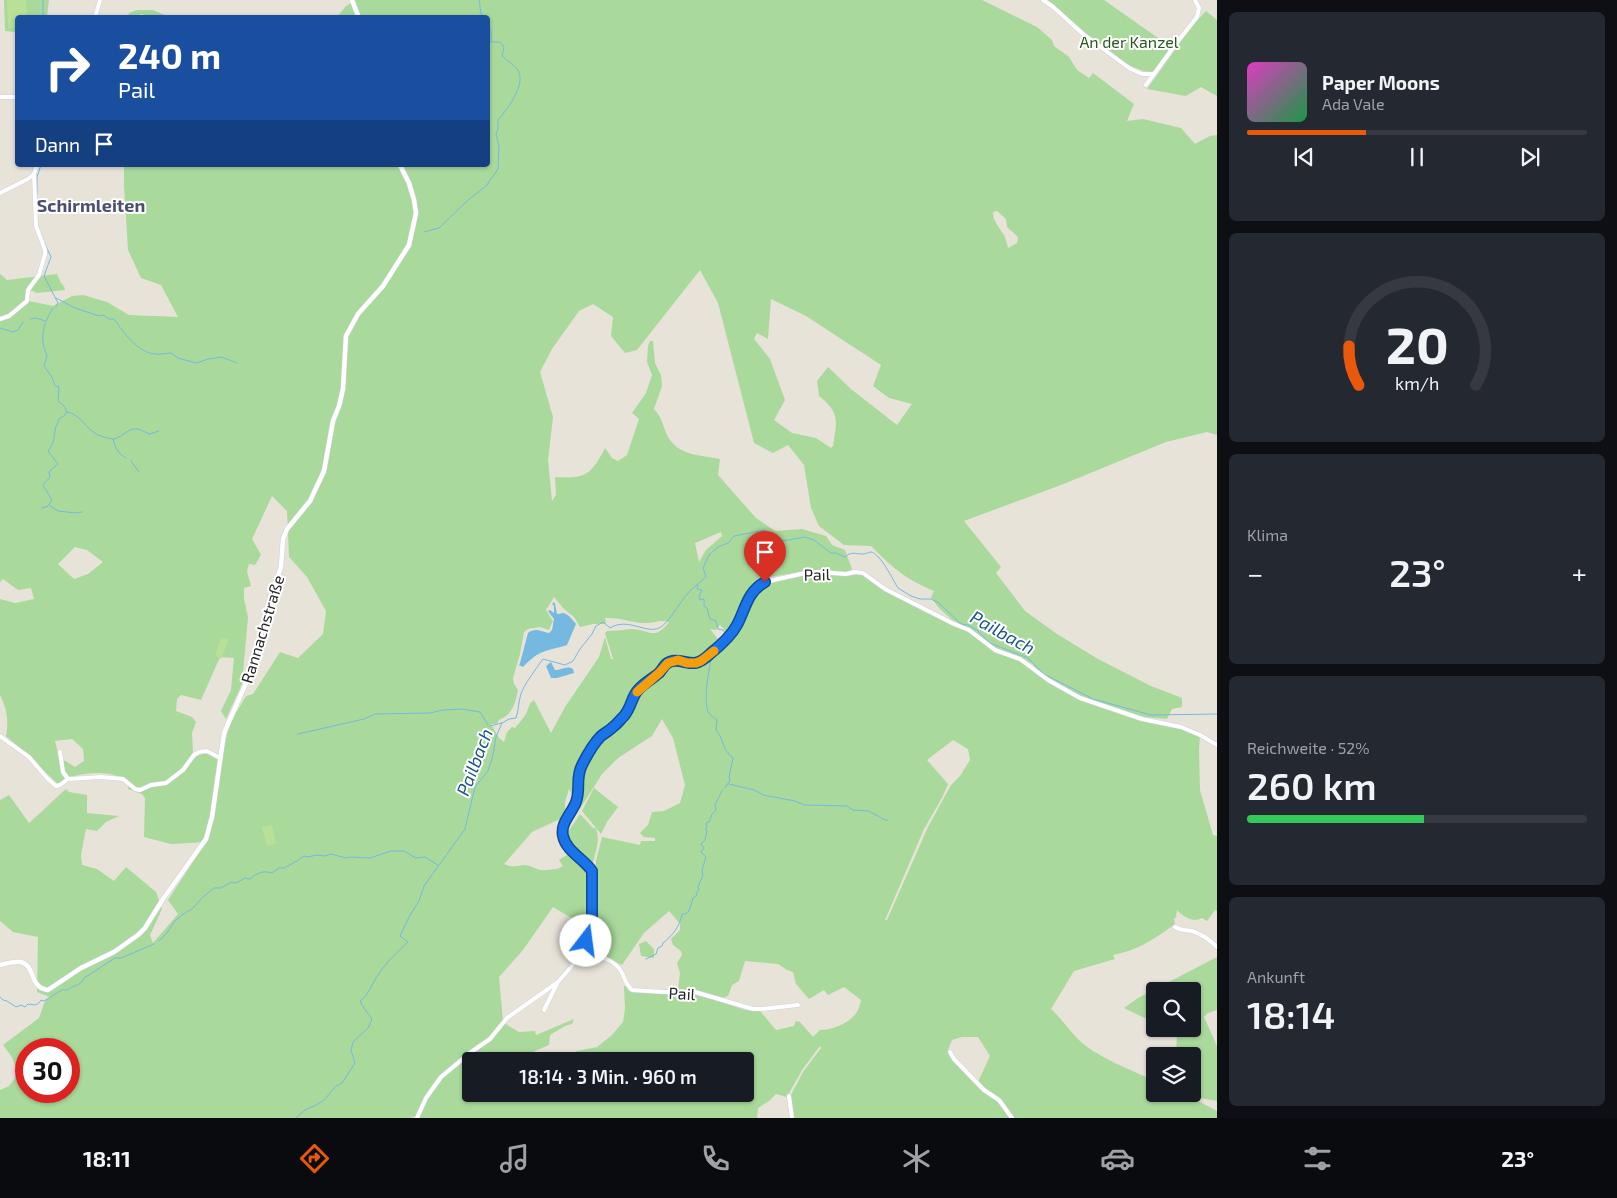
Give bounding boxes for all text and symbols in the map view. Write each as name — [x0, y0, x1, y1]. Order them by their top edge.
park label: An der Kanzel — [1079, 32, 1179, 51]
text: 240 m — [118, 34, 221, 76]
icon: right — [35, 35, 100, 100]
text: Paper Moons — [1322, 71, 1440, 94]
text: Pail — [118, 76, 155, 102]
text: Ada Vale — [1322, 94, 1385, 113]
icon: arrive — [90, 130, 118, 158]
text: Dann — [35, 133, 80, 156]
icon: previous — [1290, 143, 1318, 171]
icon: pause — [1403, 143, 1431, 171]
icon: next — [1516, 143, 1544, 171]
district label: Schirmleiten — [37, 194, 145, 216]
text: 20 — [1385, 312, 1449, 374]
text: km/h — [1395, 372, 1439, 394]
text: Klima — [1247, 525, 1288, 544]
pin — [744, 531, 786, 582]
icon: arrive — [751, 538, 779, 566]
text: 23° — [1389, 549, 1446, 595]
text: − — [1247, 556, 1263, 590]
text: + — [1572, 556, 1587, 590]
street label: Pail — [803, 564, 831, 584]
street label: Rannachstraße — [237, 573, 287, 685]
water label: Pailbach — [967, 605, 1039, 659]
water label: Pailbach — [451, 725, 497, 799]
text: Reichweite · 52% — [1247, 738, 1370, 757]
text: 260 km — [1247, 762, 1377, 808]
position arrow — [559, 914, 611, 966]
text: Ankunft — [1247, 967, 1305, 986]
map controls — [1146, 982, 1201, 1102]
button: search — [1146, 982, 1201, 1037]
street label: Pail — [668, 983, 696, 1003]
text: 18:14 — [1247, 991, 1335, 1037]
speed limit sign: 30 — [15, 1038, 80, 1103]
button: layers — [1146, 1047, 1201, 1102]
text: 18:14 · 3 Min. · 960 m — [519, 1065, 697, 1088]
icon: directions — [297, 1141, 332, 1176]
icon: music — [497, 1141, 532, 1176]
icon: phone — [698, 1141, 733, 1176]
icon: climate — [899, 1141, 934, 1176]
icon: car — [1100, 1141, 1135, 1176]
icon: filters — [1300, 1141, 1335, 1176]
text: 18:11 — [83, 1145, 131, 1171]
text: 23° — [1501, 1145, 1534, 1171]

